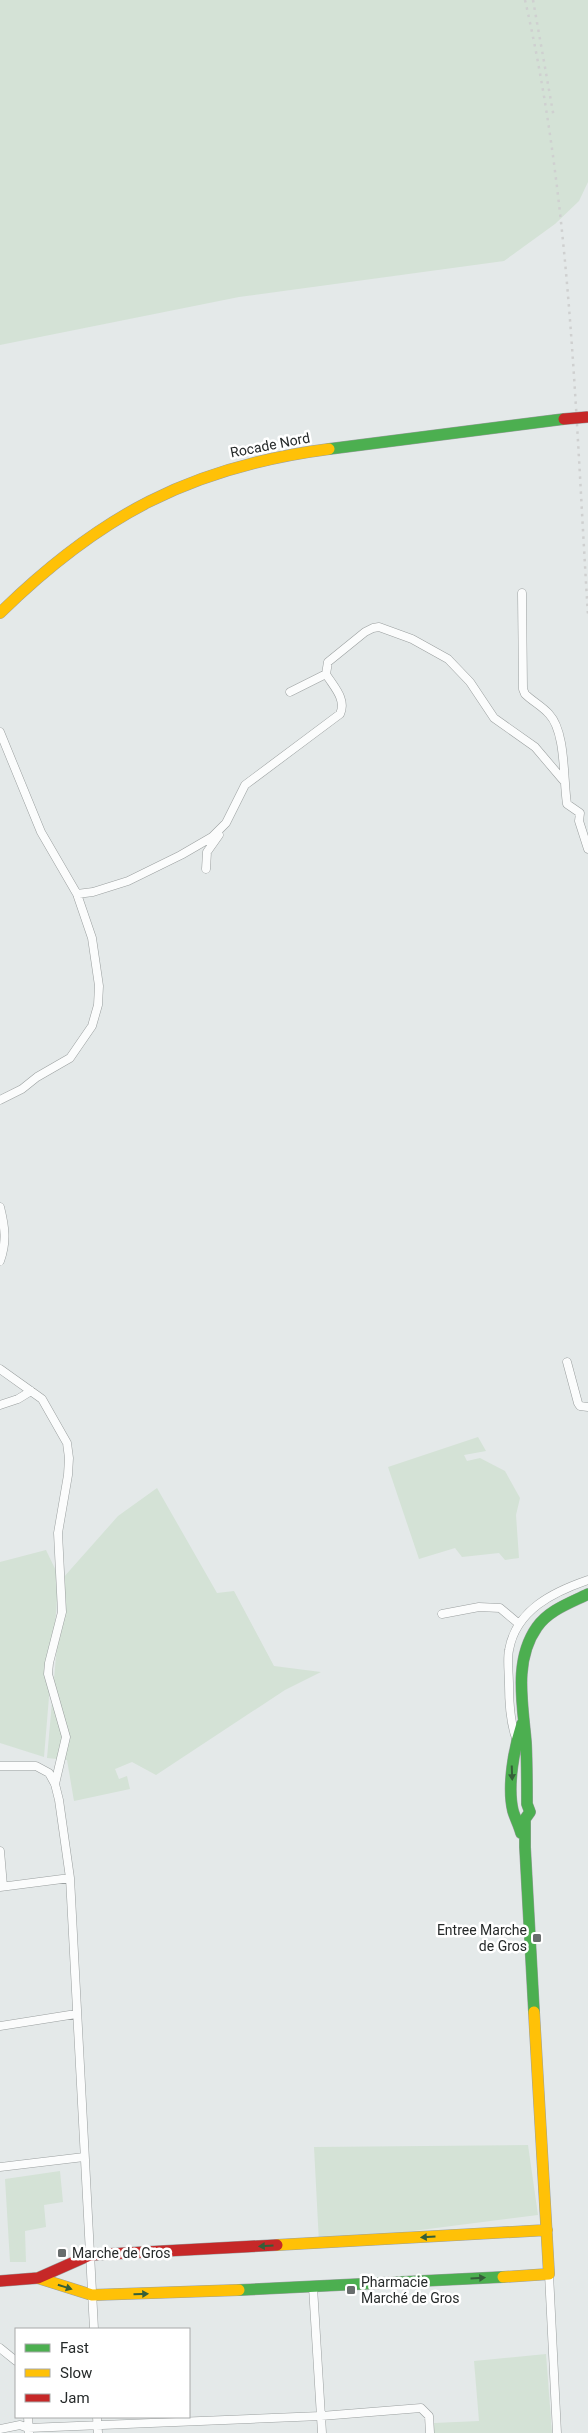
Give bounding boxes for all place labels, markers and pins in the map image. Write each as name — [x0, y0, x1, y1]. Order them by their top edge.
place label: Entree Marche de Gros — [437, 1922, 527, 1954]
marker: Entree Marche de Gros — [531, 1932, 543, 1944]
place label: Marche de Gros — [72, 2245, 171, 2261]
marker: Marche de Gros — [56, 2247, 68, 2259]
place label: Pharmacie Marché de Gros — [361, 2274, 460, 2306]
marker: Pharmacie Marché de Gros — [345, 2284, 357, 2296]

